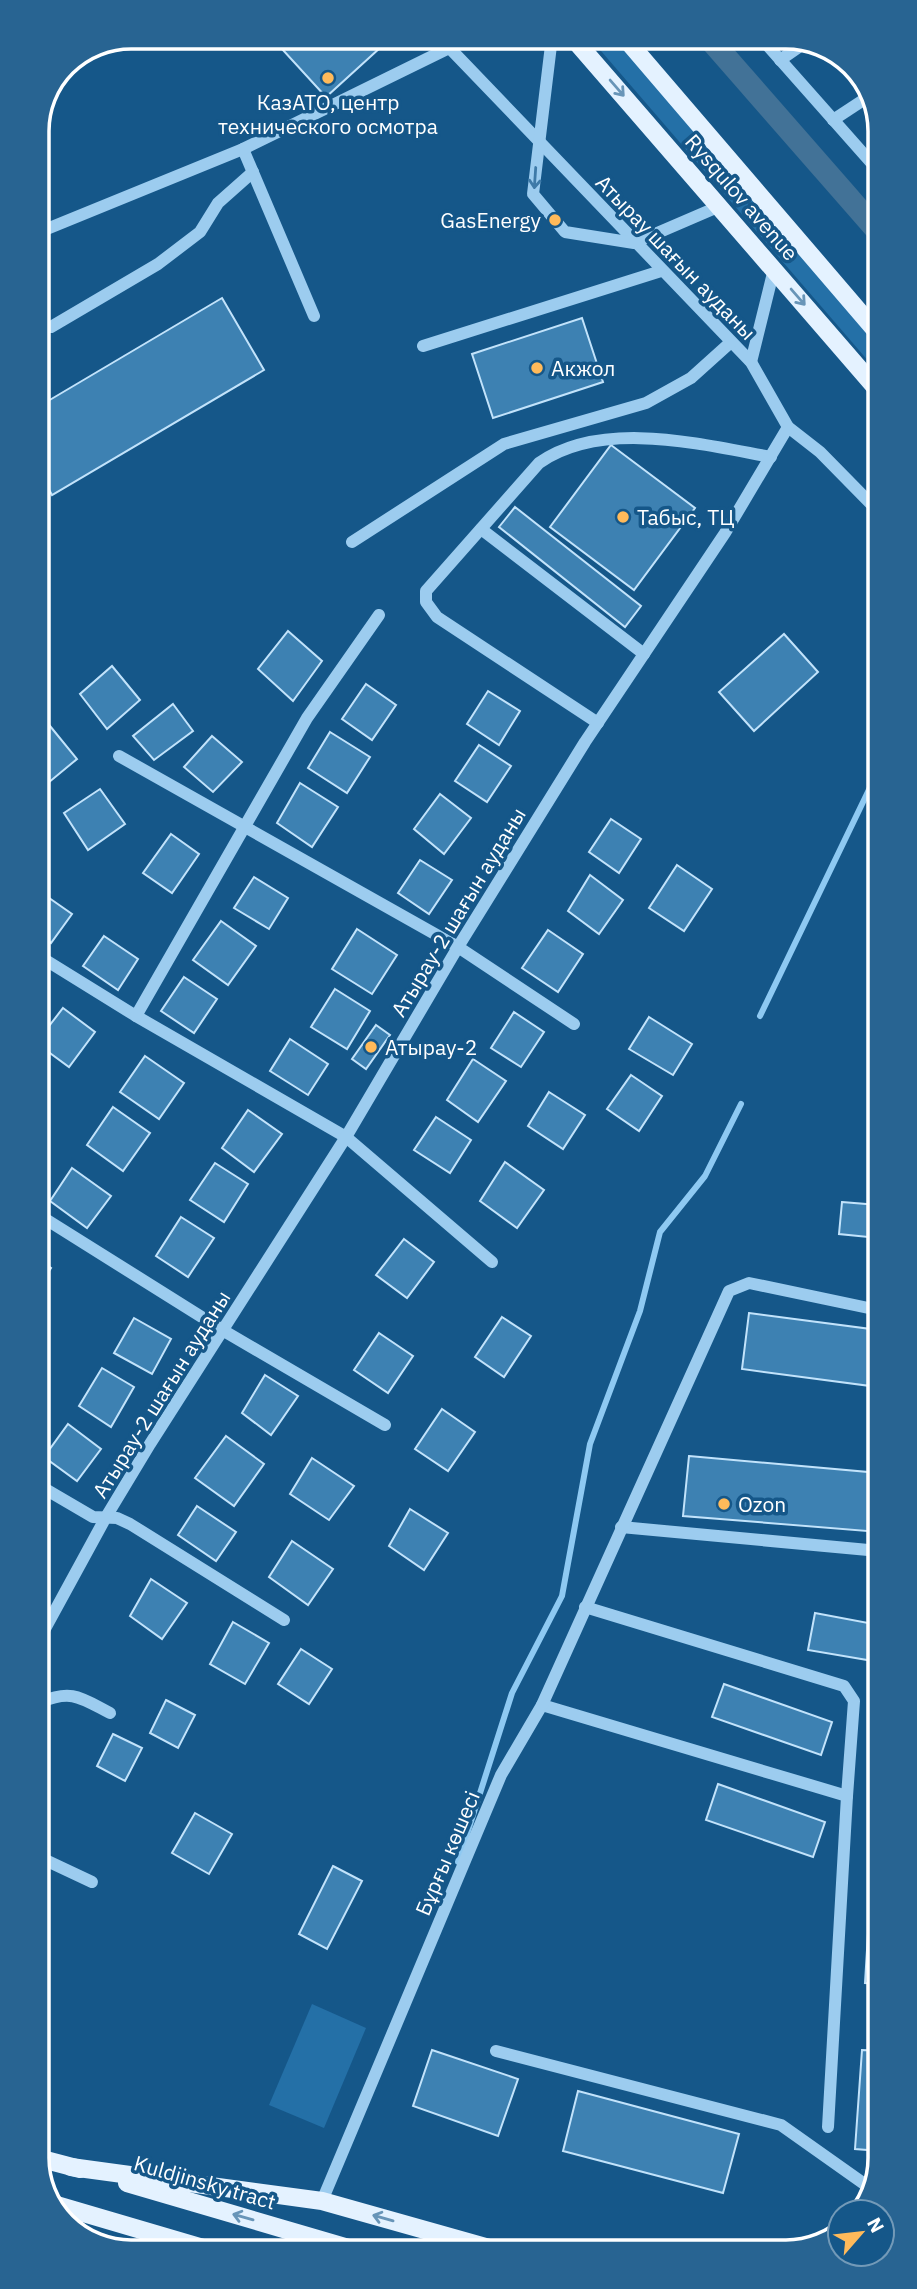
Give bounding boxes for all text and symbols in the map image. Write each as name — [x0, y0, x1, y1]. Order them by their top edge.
marker: КазАТО, центр технического осмотра — [320, 70, 336, 86]
one-way arrow — [609, 79, 625, 97]
place label: КазАТО, центр технического осмотра — [218, 88, 438, 140]
street label: Rysqulov avenue — [679, 128, 805, 266]
one-way arrow — [528, 166, 541, 189]
street label: Атырау шағын ауданы — [590, 169, 762, 345]
place label: GasEnergy — [440, 206, 542, 234]
marker: GasEnergy — [547, 212, 563, 228]
one-way arrow — [790, 288, 806, 306]
place label: Акжол — [551, 354, 615, 382]
marker: Акжол — [529, 360, 545, 376]
place label: Табыс, ТЦ — [637, 503, 734, 531]
marker: Табыс, ТЦ — [615, 509, 631, 525]
street label: Атырау-2 шағын ауданы — [384, 802, 532, 1022]
place label: Атырау-2 — [385, 1033, 477, 1061]
marker: Атырау-2 — [363, 1039, 379, 1055]
street label: Атырау-2 шағын ауданы — [86, 1285, 236, 1503]
place label: Ozon — [738, 1490, 786, 1518]
marker: Ozon — [716, 1496, 732, 1512]
street label: Бұрғы көшесі — [408, 1787, 486, 1919]
street label: Kuldjinsky tract — [131, 2148, 279, 2216]
north arrow — [826, 2198, 896, 2268]
one-way arrow — [232, 2210, 254, 2223]
one-way arrow — [372, 2211, 395, 2224]
text: N — [862, 2213, 890, 2237]

